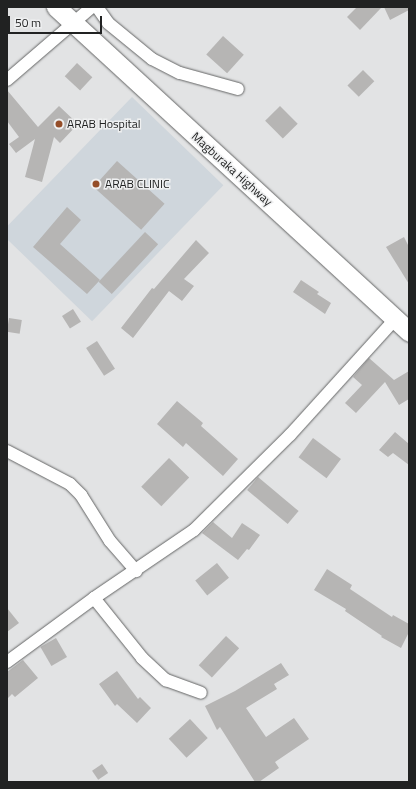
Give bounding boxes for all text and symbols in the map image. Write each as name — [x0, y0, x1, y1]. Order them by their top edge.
scale bar — [10, 8, 104, 34]
text: 50 m — [15, 13, 41, 32]
place label: ARAB Hospital — [67, 117, 141, 131]
marker: ARAB Hospital — [54, 119, 64, 129]
street label: Magburaka Highway — [189, 129, 275, 209]
place label: ARAB CLINIC — [105, 177, 169, 191]
marker: ARAB CLINIC — [90, 178, 102, 190]

